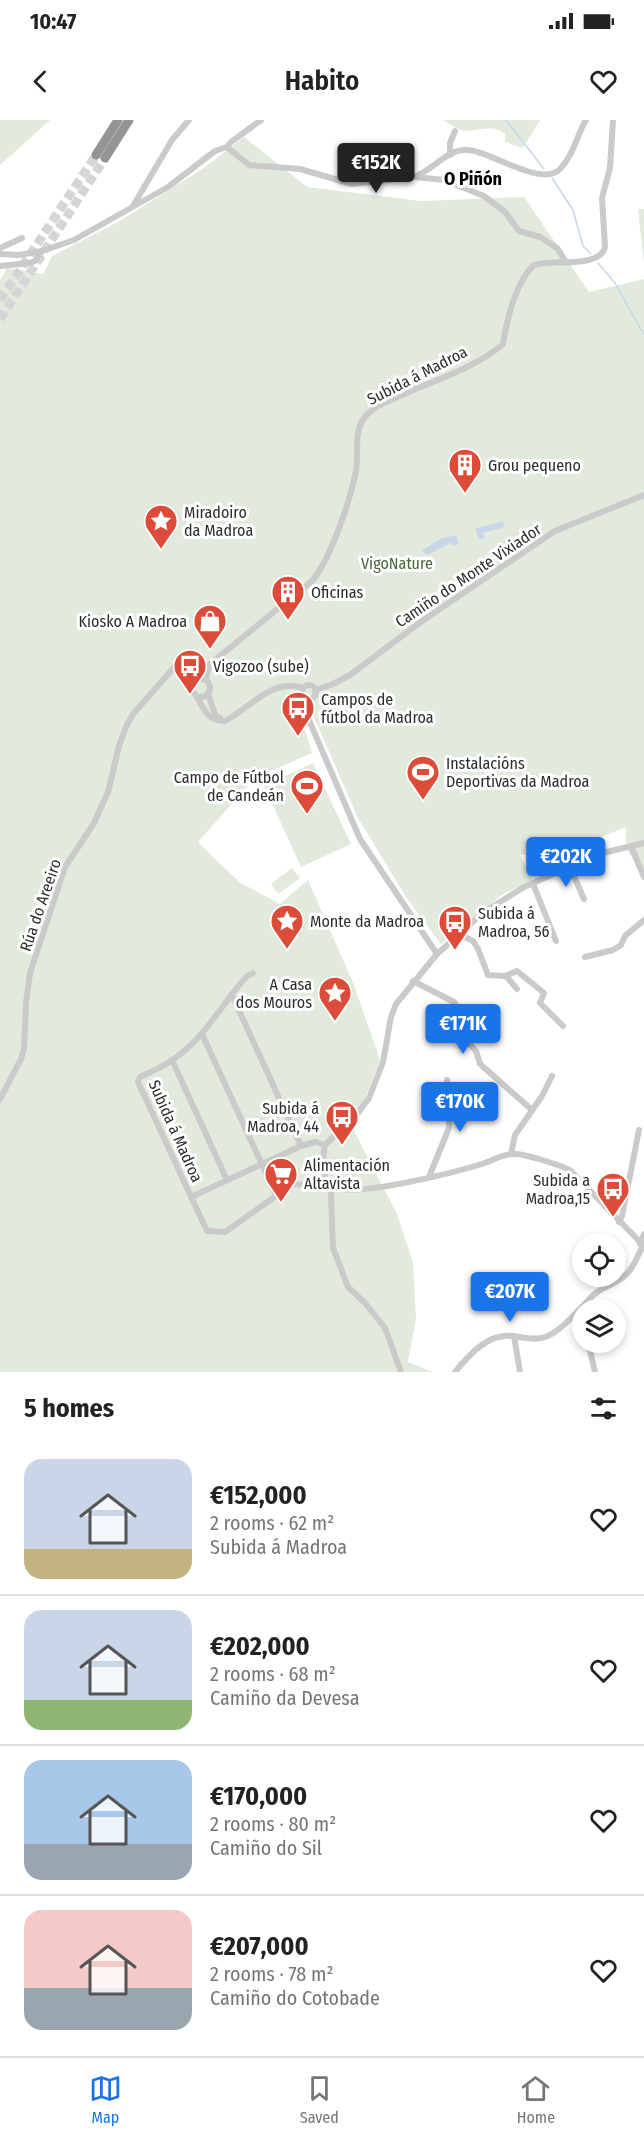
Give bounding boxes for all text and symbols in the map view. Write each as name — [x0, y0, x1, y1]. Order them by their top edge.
text: 10:47 — [30, 8, 76, 35]
icon: back — [24, 65, 57, 98]
text: Habito — [285, 65, 359, 97]
icon: heart — [587, 65, 620, 98]
pin: €152K — [334, 143, 418, 194]
text: €152K — [351, 150, 401, 174]
district label: O Piñón — [444, 168, 502, 190]
street label: Subida á Madroa — [364, 342, 471, 409]
building icon: Grou pequeno — [447, 447, 483, 494]
place label: Grou pequeno — [488, 456, 581, 475]
place icon: Miradoiro da Madroa — [143, 503, 179, 550]
place label: Miradoiro da Madroa — [184, 503, 253, 540]
street label: Camiño do Monte Vixiador — [392, 519, 545, 631]
park label: VigoNature — [361, 554, 433, 573]
building icon: Oficinas — [270, 574, 306, 621]
place label: Oficinas — [311, 583, 363, 602]
shop icon: Kiosko A Madroa — [192, 603, 228, 650]
place label: Kiosko A Madroa — [79, 612, 187, 631]
bus stop icon: Vigozoo (sube) — [172, 648, 208, 695]
place label: Vigozoo (sube) — [213, 657, 309, 676]
bus stop icon: Campos de fútbol da Madroa — [280, 690, 316, 737]
place label: Campos de fútbol da Madroa — [321, 690, 434, 727]
sports icon: Instalacións Deportivas da Madroa — [405, 754, 441, 801]
place label: Instalacións Deportivas da Madroa — [446, 754, 590, 791]
place label: Campo de Fútbol de Candeán — [174, 768, 284, 805]
sports icon: Campo de Fútbol de Candeán — [289, 768, 325, 815]
pin: €202K — [524, 837, 608, 888]
text: €202K — [540, 844, 592, 868]
street label: Rúa do Areeiro — [16, 857, 65, 954]
place icon: Monte da Madroa — [269, 903, 305, 950]
bus stop icon: Subida á Madroa, 56 — [437, 904, 473, 951]
place label: Subida á Madroa, 56 — [478, 904, 549, 941]
place label: Monte da Madroa — [310, 912, 424, 931]
place label: A Casa dos Mouros — [236, 975, 312, 1012]
place icon: A Casa dos Mouros — [317, 975, 353, 1022]
pin: €171K — [421, 1004, 505, 1055]
text: €171K — [439, 1011, 487, 1035]
street label: Subida á Madroa — [145, 1077, 207, 1185]
pin: €170K — [418, 1082, 502, 1133]
text: €170K — [435, 1089, 485, 1113]
place label: Subida á Madroa, 44 — [247, 1099, 319, 1136]
bus stop icon: Subida á Madroa, 44 — [324, 1099, 360, 1146]
supermarket icon: Alimentación Altavista — [263, 1156, 299, 1203]
place label: Alimentación Altavista — [304, 1156, 390, 1193]
place label: Subida a Madroa,15 — [526, 1171, 590, 1208]
bus stop icon: Subida a Madroa,15 — [595, 1171, 631, 1218]
map controls — [572, 1233, 626, 1353]
button: locate — [572, 1233, 626, 1287]
pin: €207K — [468, 1272, 552, 1323]
text: €207K — [485, 1279, 535, 1303]
button: layers — [572, 1299, 626, 1353]
icon: filters — [587, 1392, 620, 1425]
text: 5 homes — [24, 1393, 114, 1424]
text: €152,000 — [210, 1480, 307, 1511]
icon: home — [72, 1483, 144, 1555]
icon: heart — [587, 1503, 620, 1536]
text: 2 rooms · 62 m² — [210, 1511, 334, 1535]
text: Subida á Madroa — [210, 1535, 347, 1559]
text: €202,000 — [210, 1631, 310, 1662]
icon: home — [72, 1634, 144, 1706]
icon: heart — [587, 1654, 620, 1687]
text: 2 rooms · 68 m² — [210, 1662, 336, 1686]
text: Camiño da Devesa — [210, 1686, 359, 1710]
text: €170,000 — [210, 1781, 307, 1812]
icon: home — [72, 1784, 144, 1856]
icon: heart — [587, 1804, 620, 1837]
text: 2 rooms · 80 m² — [210, 1812, 336, 1836]
text: Camiño do Sil — [210, 1836, 322, 1860]
text: €207,000 — [210, 1931, 309, 1962]
icon: home — [72, 1934, 144, 2006]
icon: heart — [587, 1954, 620, 1987]
text: 2 rooms · 78 m² — [210, 1962, 333, 1986]
text: Camiño do Cotobade — [210, 1986, 380, 2010]
tab: Map — [89, 2072, 122, 2127]
tab: Saved — [300, 2072, 339, 2127]
tab: Home — [517, 2072, 555, 2127]

